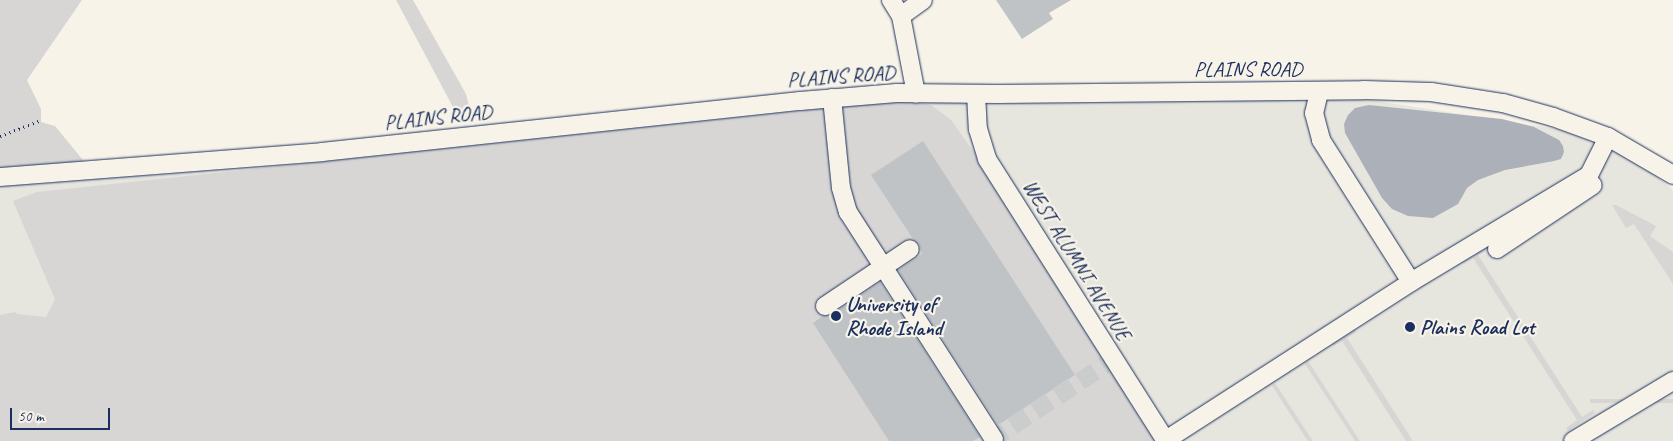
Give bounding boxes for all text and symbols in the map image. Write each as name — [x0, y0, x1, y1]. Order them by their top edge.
street label: PLAINS ROAD — [1194, 56, 1302, 82]
street label: PLAINS ROAD — [786, 60, 896, 92]
street label: PLAINS ROAD — [382, 99, 494, 135]
street label: WEST ALUMNI AVENUE — [1018, 175, 1136, 345]
place label: University of Rhode Island — [846, 291, 942, 341]
marker: University of Rhode Island — [830, 310, 842, 322]
place label: Plains Road Lot — [1420, 314, 1534, 340]
marker: Plains Road Lot — [1404, 321, 1416, 333]
scale bar — [12, 398, 112, 430]
text: 50 m — [18, 407, 44, 426]

